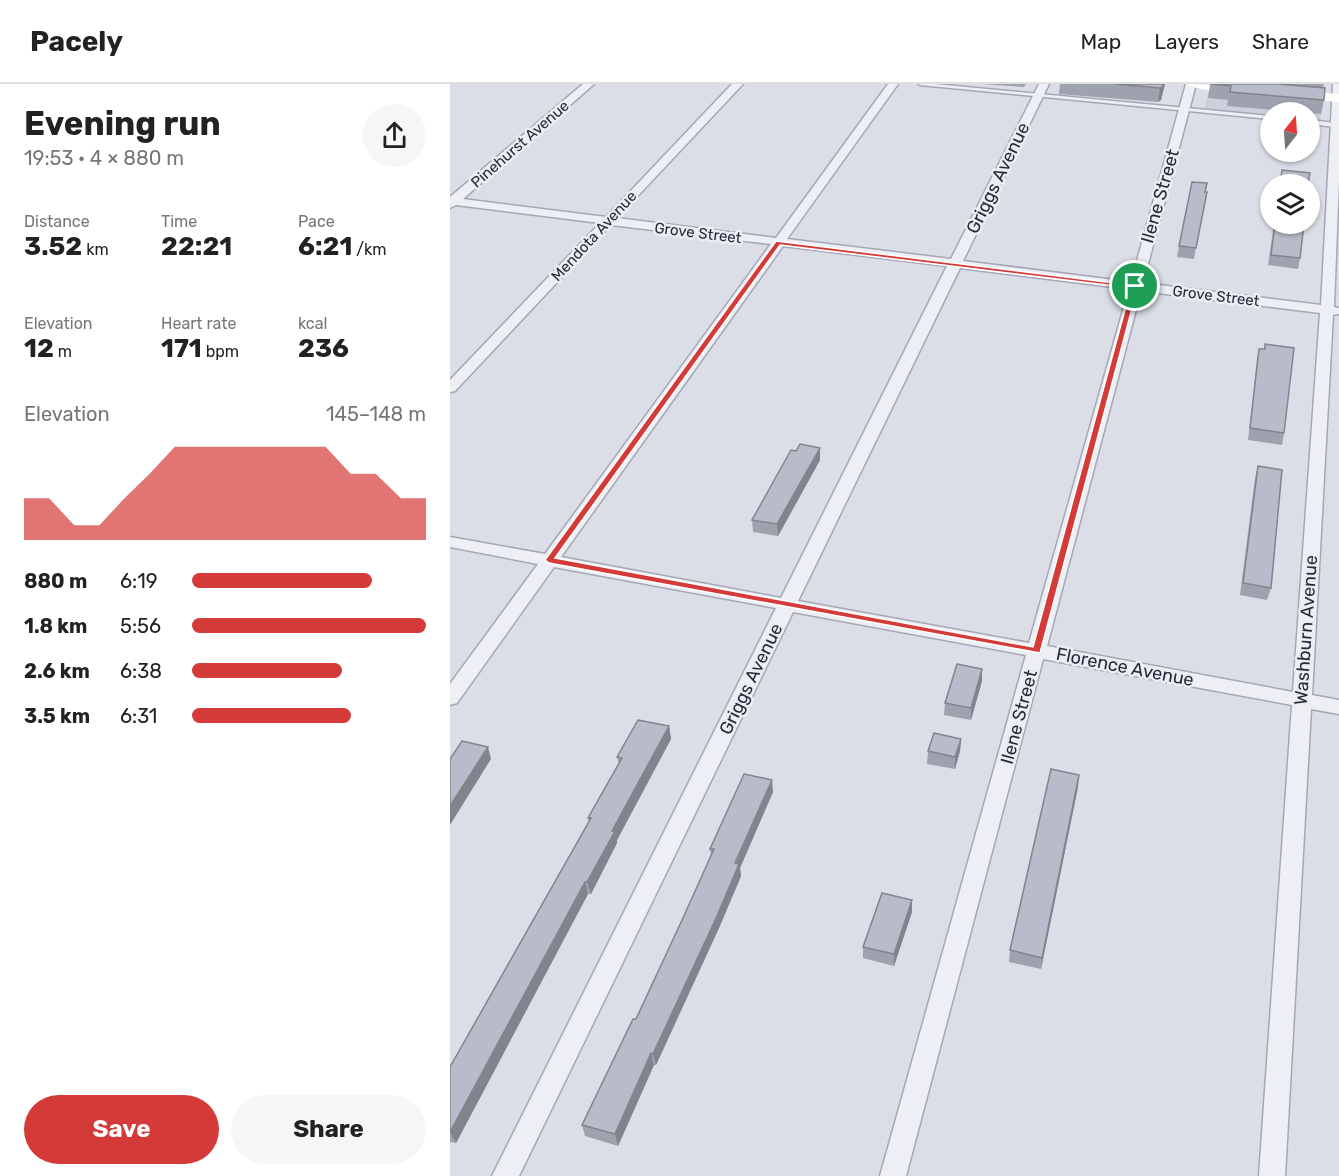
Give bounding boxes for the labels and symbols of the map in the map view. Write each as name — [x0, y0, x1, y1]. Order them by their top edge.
street label: Pinehurst Avenue — [467, 97, 573, 191]
north arrow — [1260, 102, 1320, 162]
street label: Griggs Avenue — [962, 119, 1034, 237]
street label: Ilene Street — [1136, 146, 1184, 246]
street label: Mendota Avenue — [548, 187, 640, 285]
street label: Grove Street — [653, 219, 743, 247]
pin — [1109, 260, 1160, 311]
street label: Grove Street — [1171, 282, 1261, 310]
street label: Washburn Avenue — [1290, 554, 1322, 706]
street label: Griggs Avenue — [715, 620, 787, 738]
street label: Florence Avenue — [1054, 643, 1196, 691]
street label: Ilene Street — [996, 667, 1042, 767]

